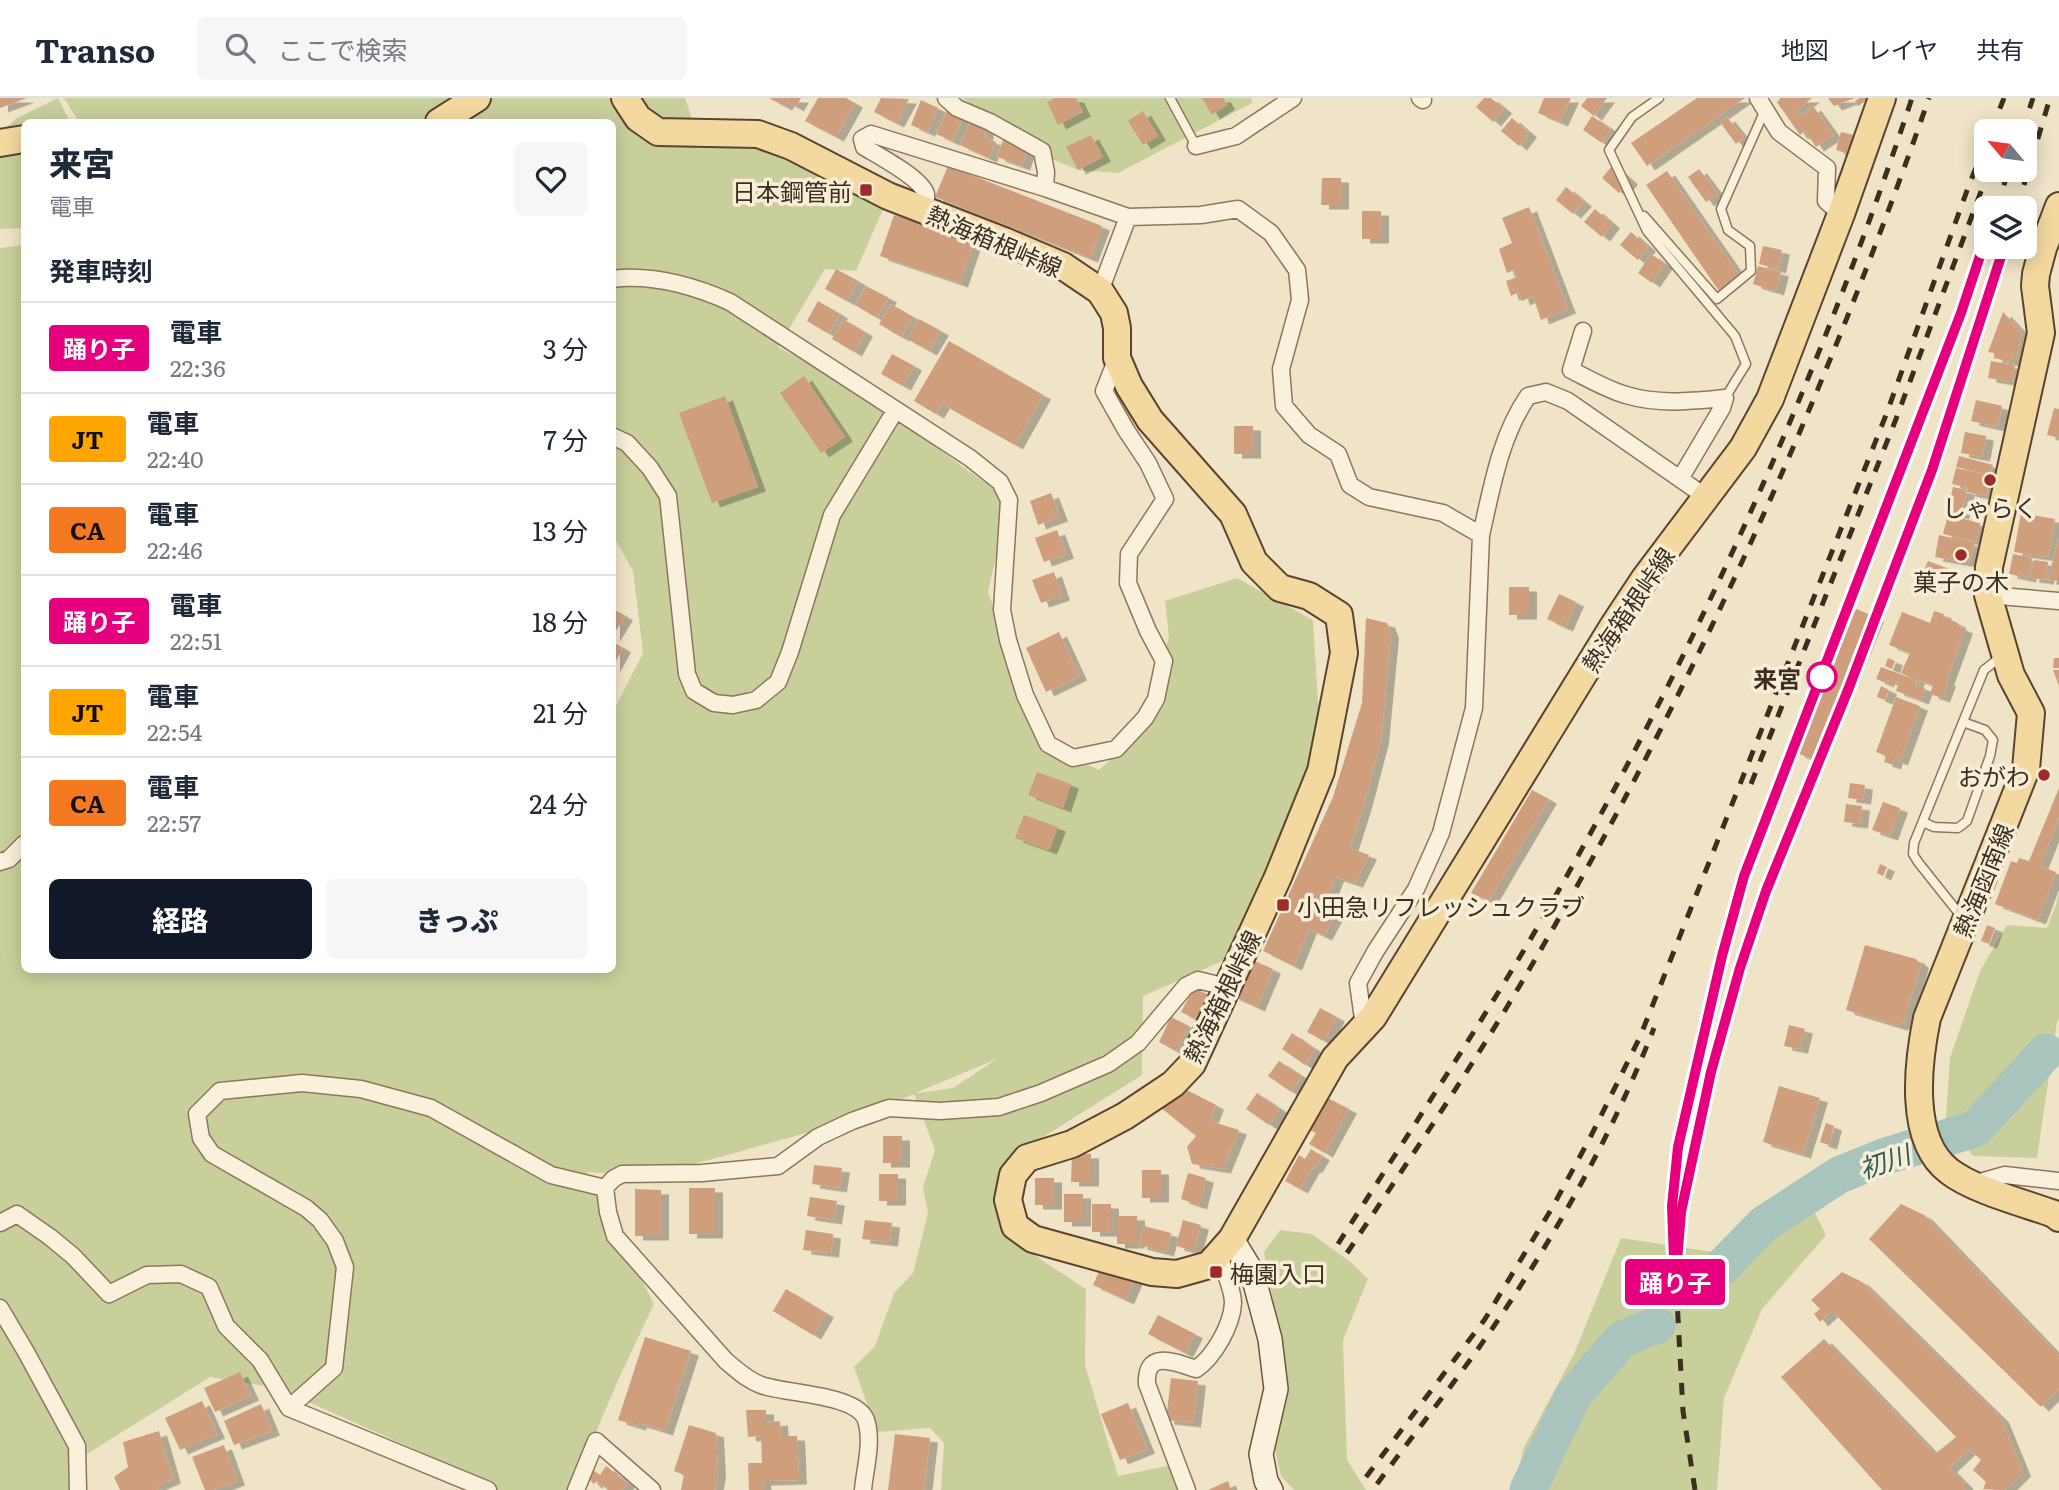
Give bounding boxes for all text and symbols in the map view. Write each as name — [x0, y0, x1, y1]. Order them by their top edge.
search box — [197, 17, 687, 80]
text: Transo — [35, 24, 155, 73]
icon: search — [221, 29, 259, 67]
text: ここで検索 — [277, 29, 407, 68]
text: 地図 — [1781, 31, 1829, 66]
text: レイヤ — [1867, 31, 1938, 66]
text: 共有 — [1976, 31, 2024, 66]
north arrow — [1974, 119, 2037, 182]
map controls — [1974, 119, 2037, 259]
text: 来宮 — [49, 137, 115, 186]
button: heart — [514, 142, 588, 216]
place label: 日本鋼管前 — [732, 173, 852, 208]
marker: 日本鋼管前 — [858, 182, 874, 198]
text: 電車 — [49, 188, 95, 222]
street label: 熱海箱根峠線 — [922, 196, 1068, 284]
button: layers — [1974, 196, 2037, 259]
text: 発車時刻 — [49, 250, 153, 289]
text: 電車 — [170, 311, 222, 350]
text: 3 分 — [543, 328, 588, 367]
text: 踊り子 — [63, 330, 135, 365]
text: 22:36 — [170, 350, 226, 384]
text: 電車 — [147, 402, 199, 441]
text: 7 分 — [544, 419, 588, 458]
text: JT — [72, 421, 103, 456]
text: 22:40 — [147, 441, 204, 475]
marker: しゃらく — [1982, 472, 1998, 488]
place label: しゃらく — [1942, 489, 2038, 524]
text: 電車 — [147, 493, 199, 532]
text: 13 分 — [532, 510, 588, 549]
text: CA — [70, 512, 105, 547]
text: 22:46 — [147, 532, 203, 566]
street label: 熱海箱根峠線 — [1572, 540, 1682, 678]
marker: 菓子の木 — [1953, 547, 1969, 563]
place label: 菓子の木 — [1913, 563, 2009, 598]
text: 電車 — [170, 584, 222, 623]
text: 18 分 — [532, 601, 588, 640]
text: 踊り子 — [63, 603, 135, 638]
text: 22:51 — [170, 623, 222, 657]
place label: 来宮 — [1753, 660, 1801, 695]
marker: 来宮 — [1807, 662, 1837, 692]
text: 電車 — [147, 675, 199, 714]
text: 21 分 — [533, 692, 588, 731]
text: JT — [72, 694, 103, 729]
text: 22:54 — [147, 714, 202, 748]
place label: おがわ — [1958, 758, 2030, 793]
text: 電車 — [147, 766, 199, 805]
marker: おがわ — [2036, 767, 2052, 783]
text: 24 分 — [529, 783, 588, 822]
text: CA — [70, 785, 105, 820]
text: 22:57 — [147, 805, 201, 839]
street label: 熱海函南線 — [1943, 818, 2021, 942]
button: 経路 — [49, 879, 312, 959]
button: きっぷ — [326, 879, 588, 959]
place label: 小田急リフレッシュクラブ — [1297, 888, 1585, 923]
marker: 小田急リフレッシュクラブ — [1275, 897, 1291, 913]
street label: 熱海箱根峠線 — [1174, 924, 1268, 1068]
water label: 初川 — [1853, 1132, 1918, 1187]
place label: 梅園入口 — [1230, 1255, 1326, 1290]
line badge: 踊り子 — [1635, 1259, 1715, 1305]
marker: 梅園入口 — [1208, 1264, 1224, 1280]
text: 踊り子 — [1639, 1264, 1711, 1299]

